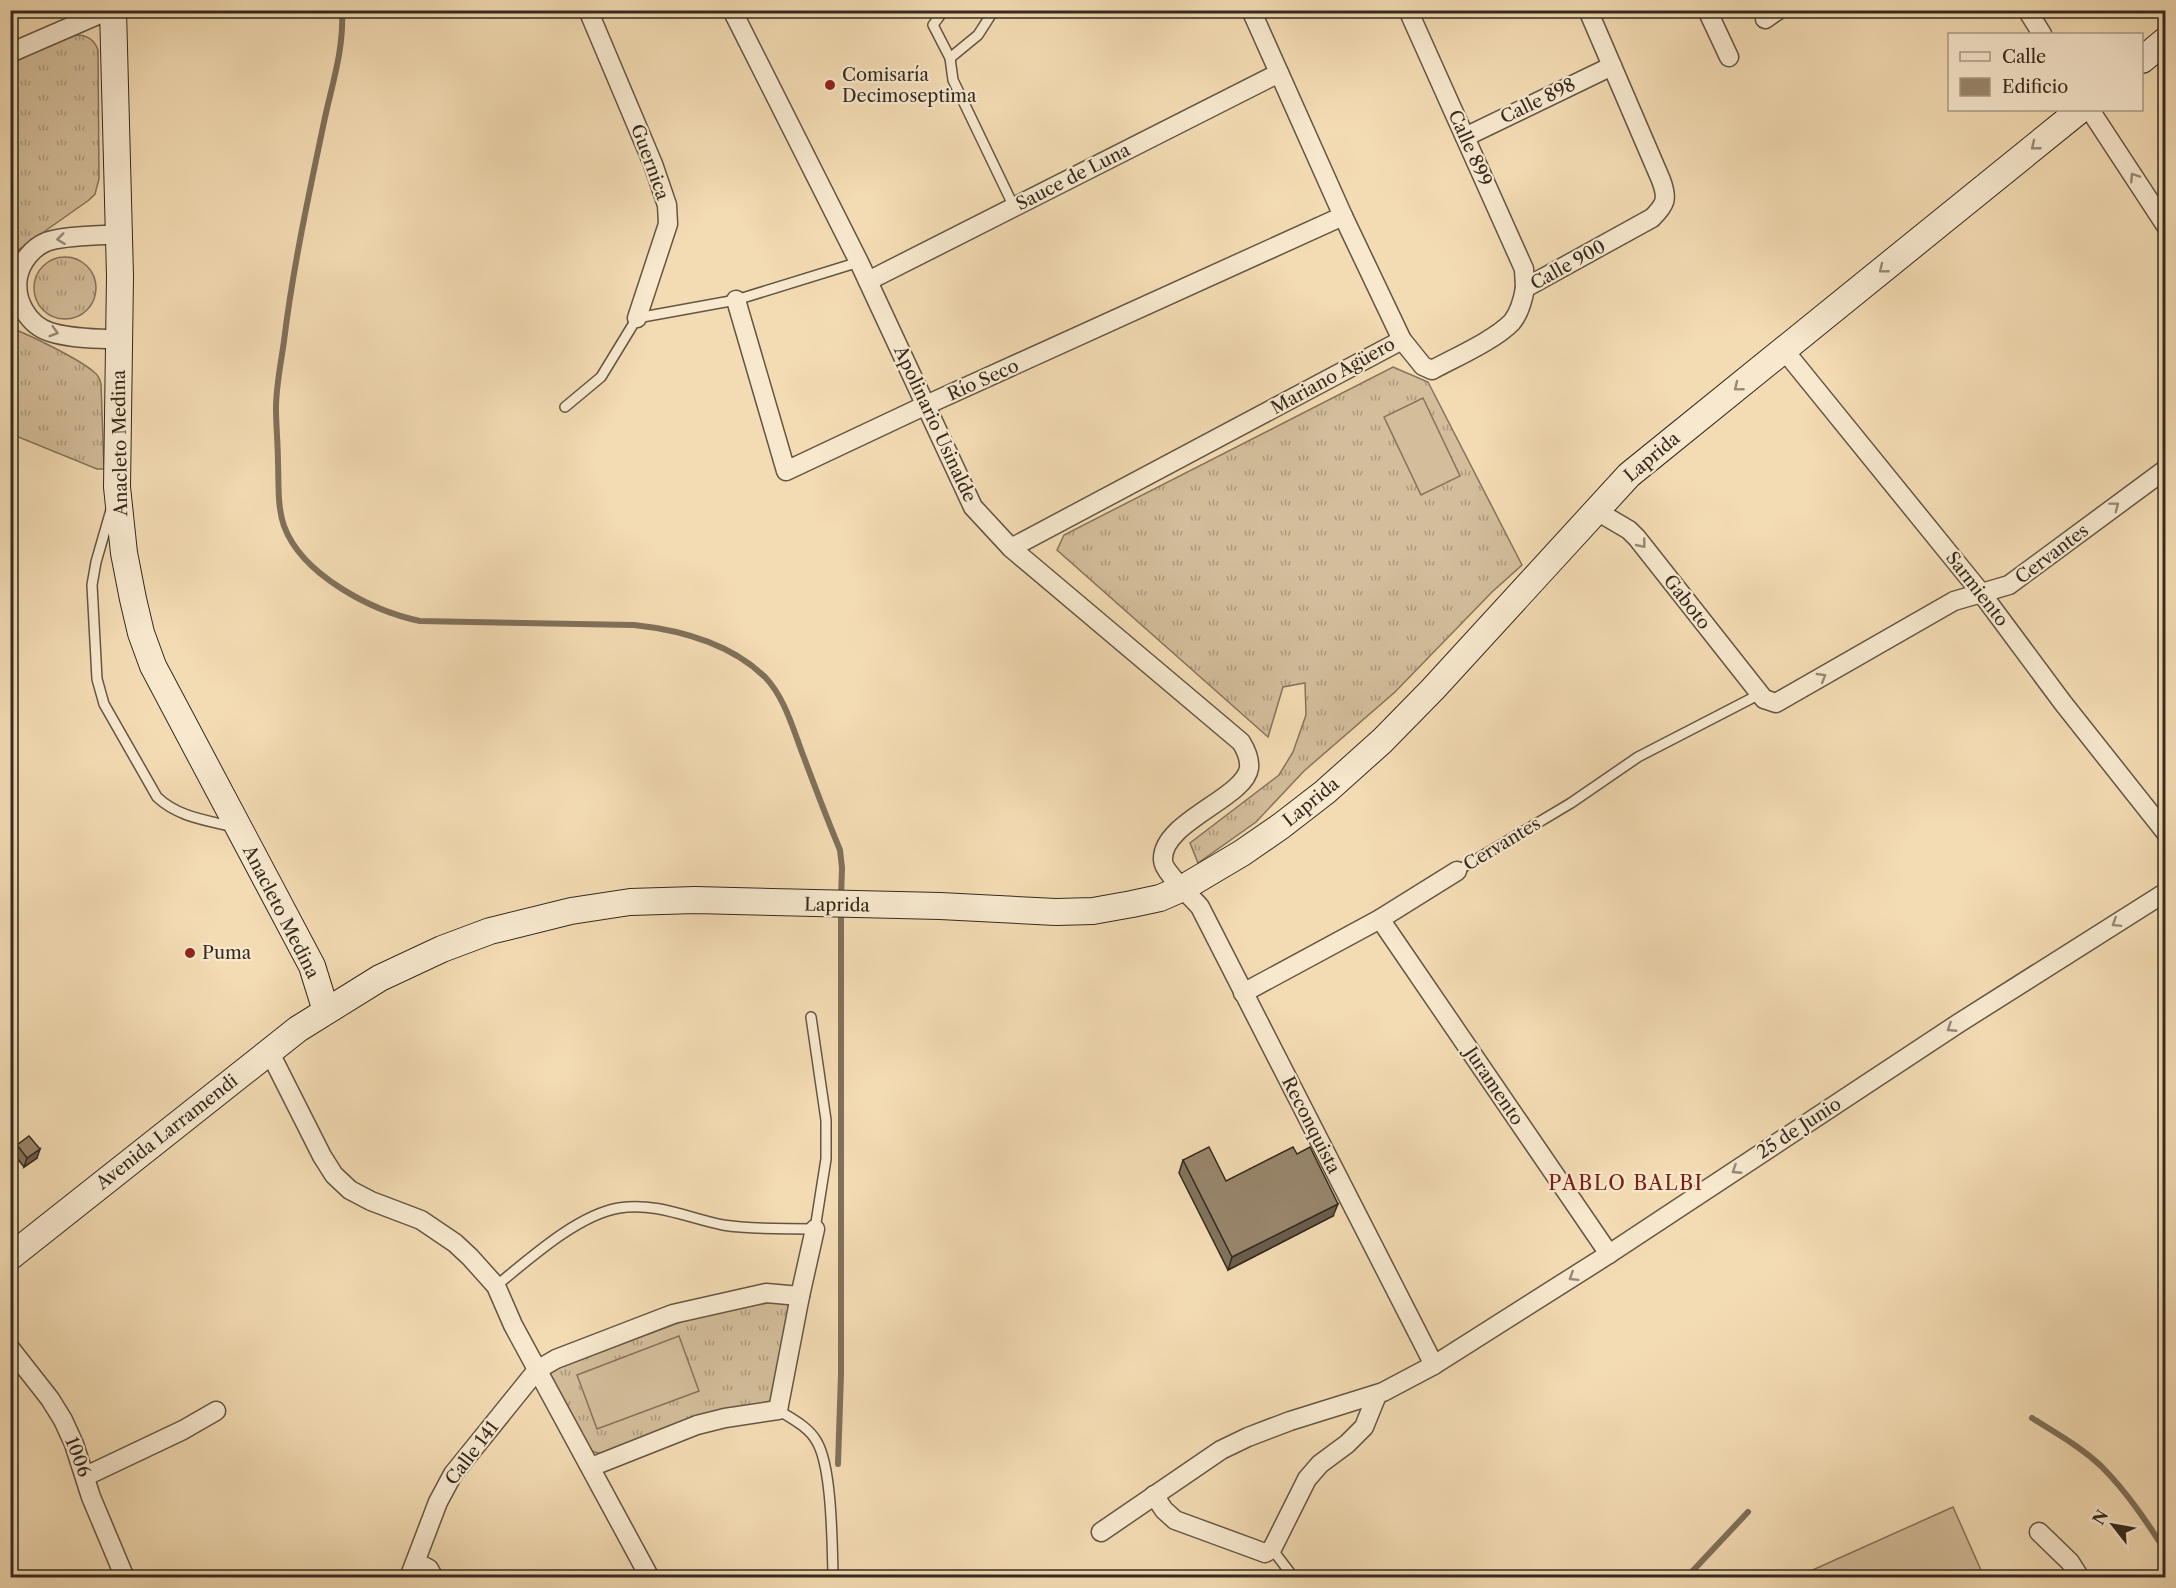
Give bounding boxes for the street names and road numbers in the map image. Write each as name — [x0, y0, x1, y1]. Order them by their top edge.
street label: Calle 898 — [1497, 73, 1579, 129]
street label: Calle 899 — [1444, 107, 1496, 189]
street label: Guernica — [626, 121, 674, 203]
street label: Sauce de Luna — [1012, 139, 1134, 215]
street label: Calle 900 — [1527, 235, 1609, 295]
street label: Mariano Agüero — [1267, 333, 1399, 419]
street label: Apolinario Usinalde — [889, 342, 981, 506]
street label: Río Seco — [944, 355, 1022, 405]
street label: Anacleto Medina — [108, 369, 132, 517]
street label: Laprida — [1620, 427, 1685, 487]
street label: Cervantes — [2011, 519, 2093, 589]
street label: Sarmiento — [1941, 547, 2013, 631]
street label: Gaboto — [1659, 570, 1715, 634]
street label: Laprida — [1278, 772, 1344, 831]
street label: Cervantes — [1460, 812, 1544, 876]
street label: Anacleto Medina — [238, 841, 324, 983]
street label: Laprida — [804, 893, 871, 917]
street label: Juramento — [1458, 1040, 1528, 1129]
street label: Avenida Larramendi — [91, 1070, 243, 1195]
street label: Reconquista — [1277, 1073, 1345, 1178]
street label: 25 de Junio — [1753, 1093, 1845, 1163]
street label: Calle 141 — [441, 1416, 503, 1489]
street label: 1006 — [60, 1434, 96, 1480]

